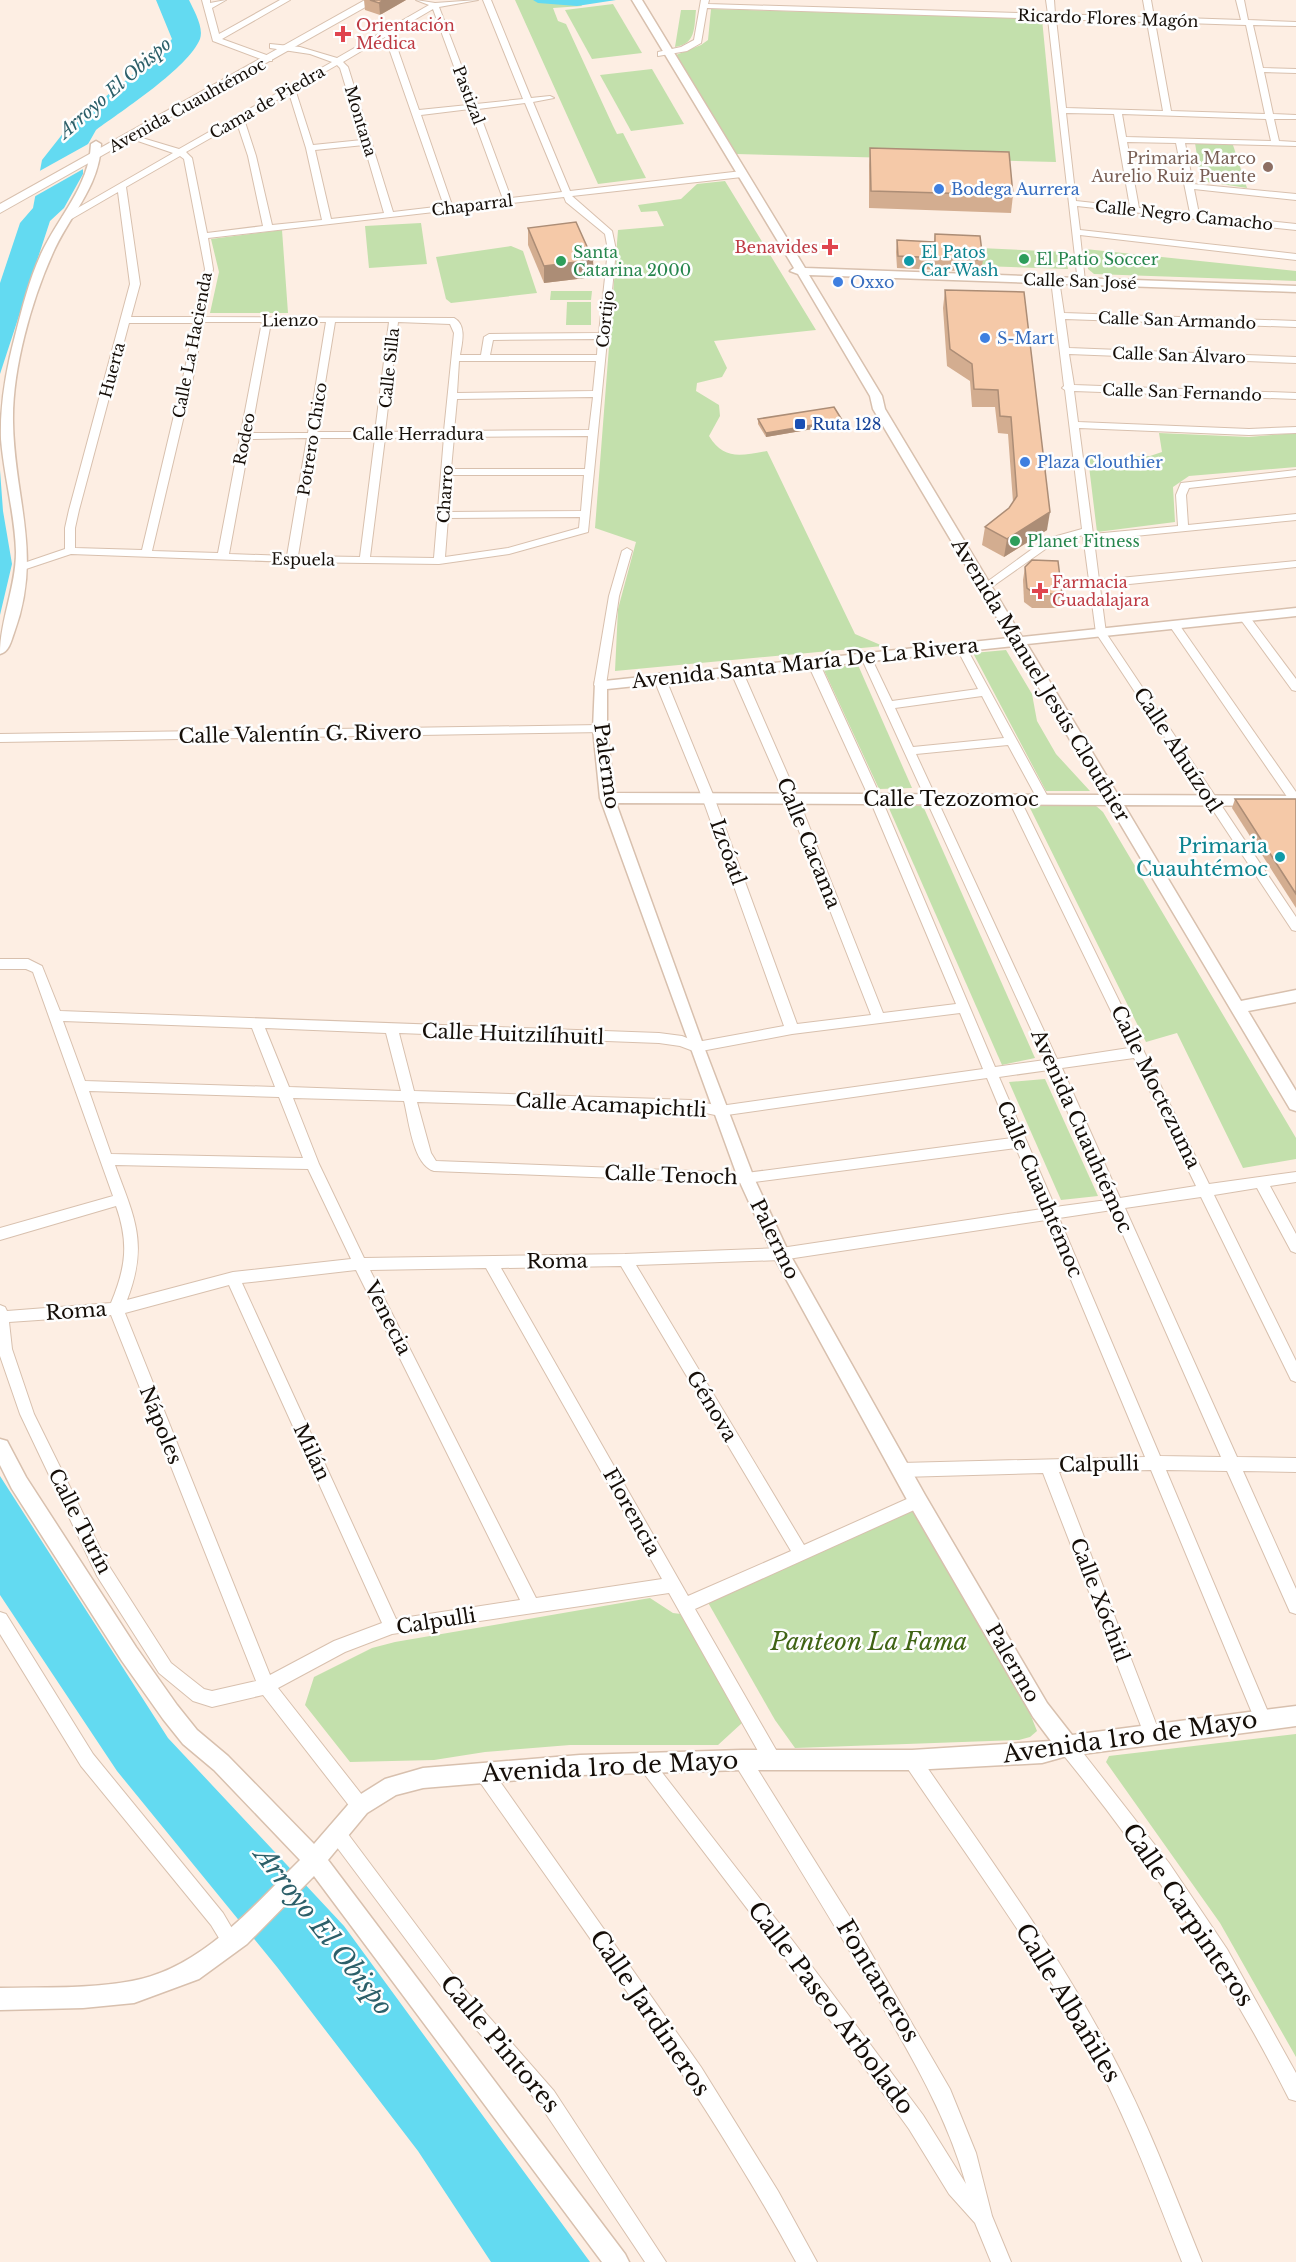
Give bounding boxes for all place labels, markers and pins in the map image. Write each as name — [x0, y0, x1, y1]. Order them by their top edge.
place label: Orientación Médica — [356, 15, 455, 53]
marker: Orientación Médica — [334, 25, 352, 43]
place label: Primaria Marco Aurelio Ruiz Puente — [1090, 148, 1256, 186]
marker: Primaria Marco Aurelio Ruiz Puente — [1261, 160, 1275, 174]
place label: Bodega Aurrera — [951, 179, 1080, 199]
marker: Bodega Aurrera — [932, 182, 946, 196]
place label: Benavides — [735, 237, 818, 257]
marker: Benavides — [823, 240, 837, 254]
place label: Santa Catarina 2000 — [573, 242, 691, 280]
place label: El Patos Car Wash — [921, 242, 998, 280]
place label: El Patio Soccer — [1036, 249, 1159, 269]
marker: El Patio Soccer — [1017, 252, 1031, 266]
marker: Santa Catarina 2000 — [554, 254, 568, 268]
marker: El Patos Car Wash — [902, 254, 916, 268]
place label: Oxxo — [850, 272, 894, 292]
marker: Oxxo — [831, 275, 845, 289]
place label: S-Mart — [997, 328, 1055, 348]
marker: S-Mart — [978, 331, 992, 345]
place label: Ruta 128 — [812, 414, 881, 434]
marker: Ruta 128 — [793, 417, 807, 431]
place label: Plaza Clouthier — [1037, 452, 1163, 472]
marker: Plaza Clouthier — [1018, 455, 1032, 469]
place label: Planet Fitness — [1027, 531, 1140, 551]
marker: Planet Fitness — [1008, 534, 1022, 548]
place label: Farmacia Guadalajara — [1052, 572, 1150, 610]
marker: Farmacia Guadalajara — [1033, 584, 1047, 598]
place label: Primaria Cuauhtémoc — [1136, 834, 1269, 881]
marker: Primaria Cuauhtémoc — [1273, 850, 1287, 864]

